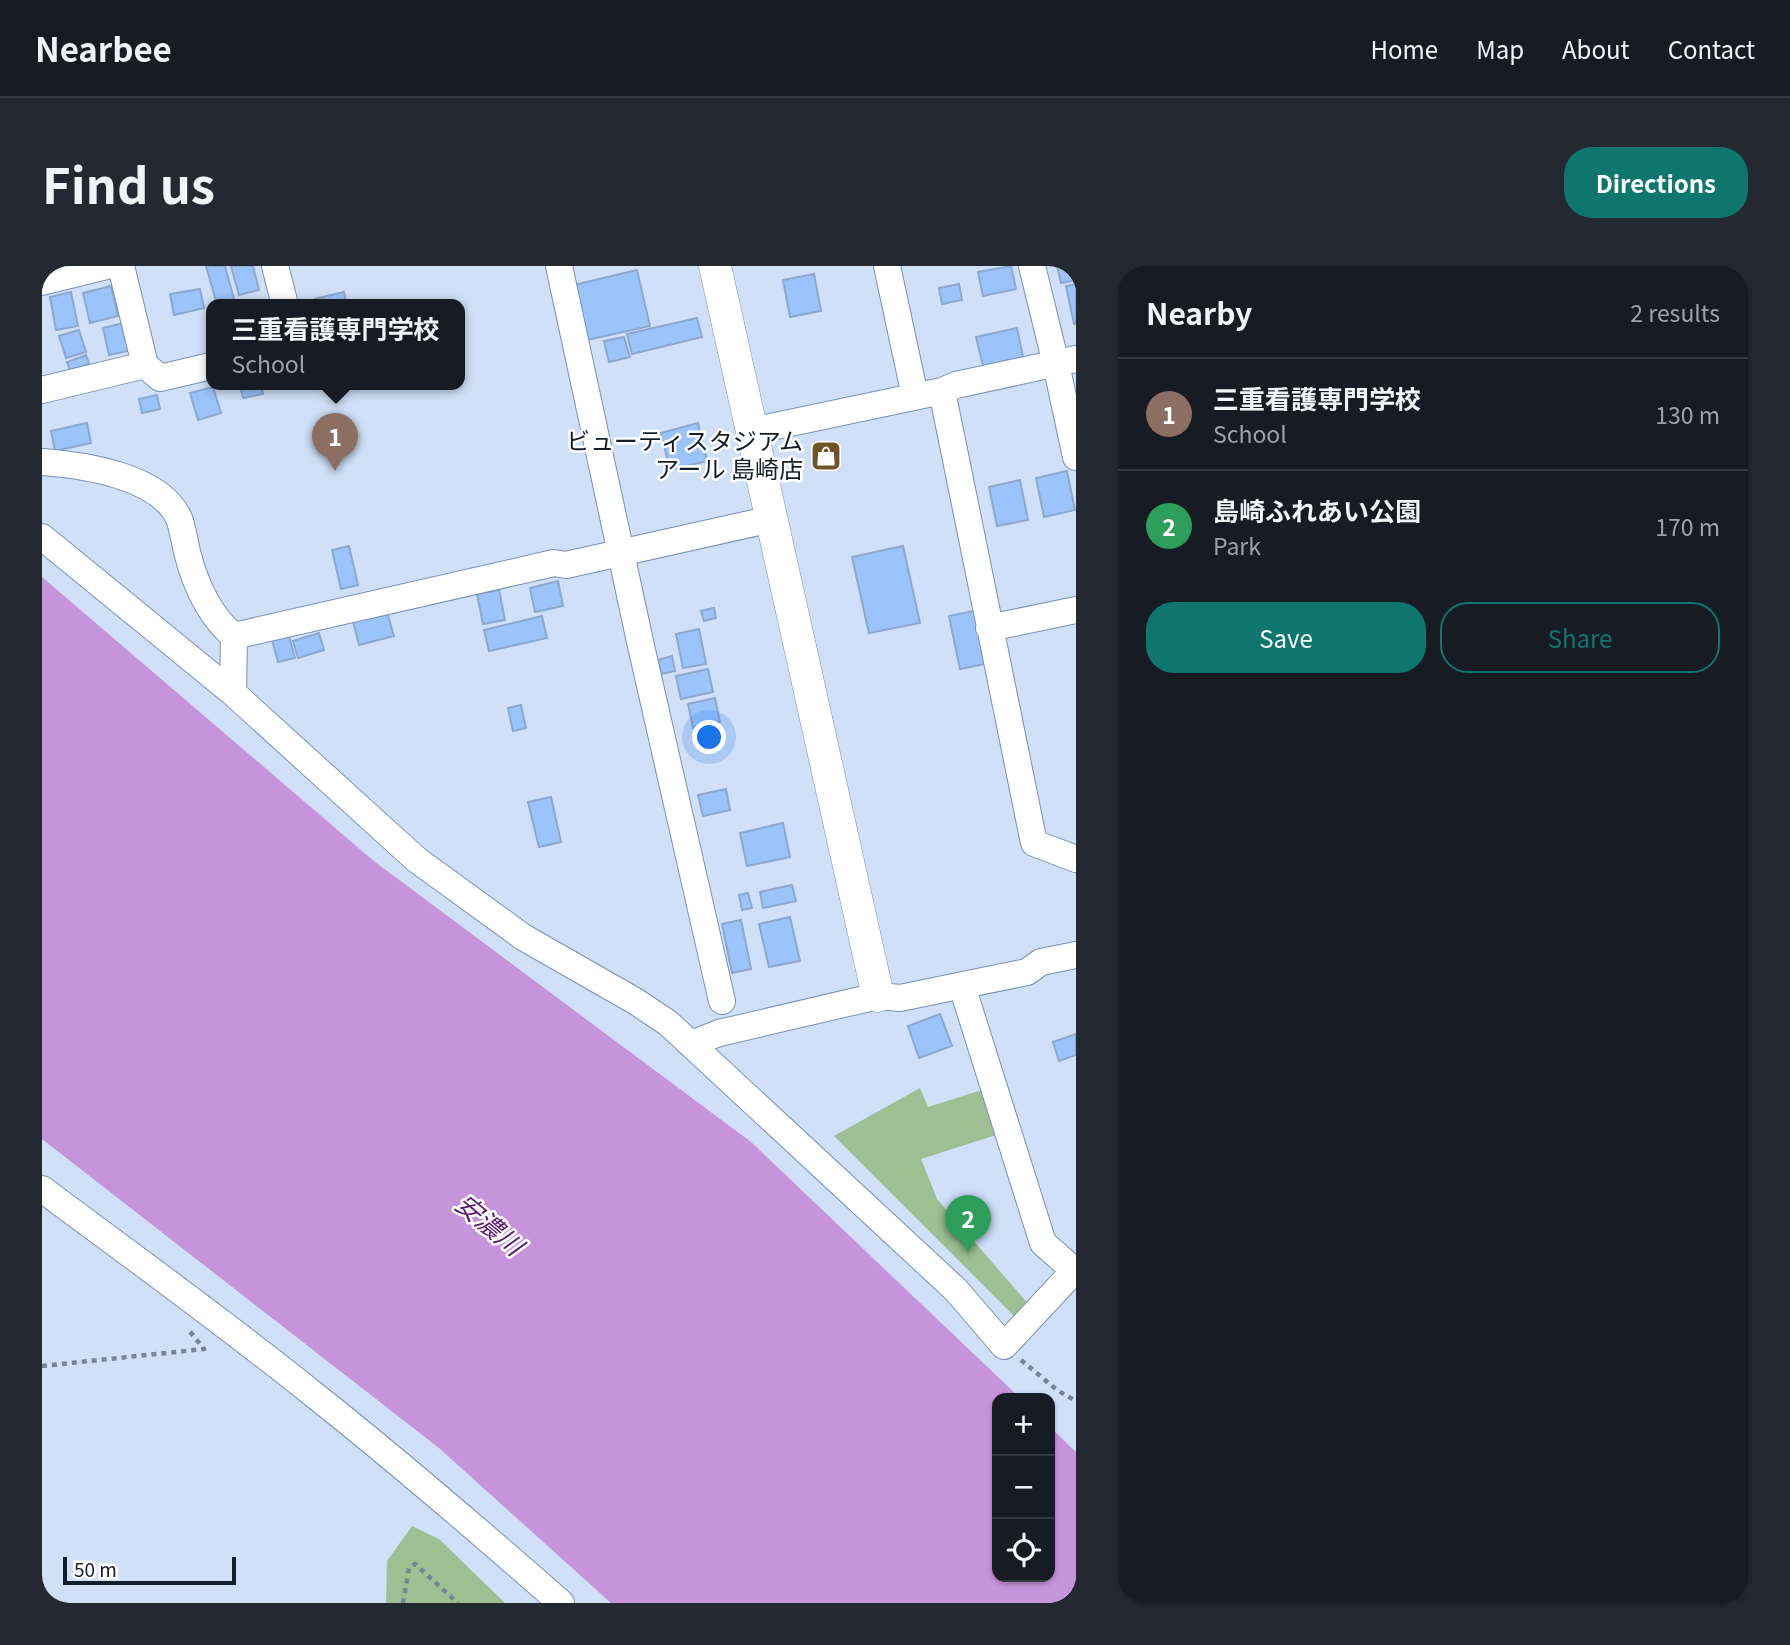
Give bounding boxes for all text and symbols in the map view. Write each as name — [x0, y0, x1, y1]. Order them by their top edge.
text: Nearbee — [35, 24, 172, 72]
text: Home — [1371, 31, 1438, 66]
text: Map — [1476, 31, 1524, 66]
text: About — [1562, 31, 1630, 66]
text: Contact — [1668, 31, 1755, 66]
text: Find us — [42, 147, 215, 218]
button: Directions — [1564, 147, 1748, 218]
text: Nearby — [1146, 290, 1252, 334]
text: 2 results — [1630, 295, 1720, 329]
popup — [206, 299, 465, 390]
text: 三重看護専門学校 — [231, 309, 440, 346]
text: School — [231, 346, 305, 380]
text: 三重看護専門学校 — [1213, 379, 1421, 416]
text: 1 — [1162, 397, 1176, 431]
text: 130 m — [1655, 397, 1720, 431]
pin: 1 — [312, 413, 358, 471]
text: School — [1213, 416, 1287, 450]
place label: ビューティスタジアム アール 島崎店 — [566, 422, 803, 485]
shop icon: ビューティスタジアム アール 島崎店 — [809, 439, 843, 473]
text: 島崎ふれあい公園 — [1213, 491, 1421, 528]
text: 2 — [1162, 509, 1176, 543]
text: 170 m — [1655, 509, 1720, 543]
text: Park — [1213, 528, 1261, 562]
button: Save — [1146, 602, 1426, 673]
button: Share — [1440, 602, 1720, 673]
your location — [692, 720, 726, 754]
water label: 安濃川 — [449, 1184, 535, 1264]
pin: 2 — [945, 1195, 991, 1253]
map controls — [992, 1393, 1055, 1582]
button: + — [992, 1393, 1055, 1456]
button: − — [992, 1456, 1055, 1519]
button: locate — [992, 1519, 1055, 1582]
scale bar — [63, 1554, 236, 1586]
text: 50 m — [74, 1555, 117, 1582]

